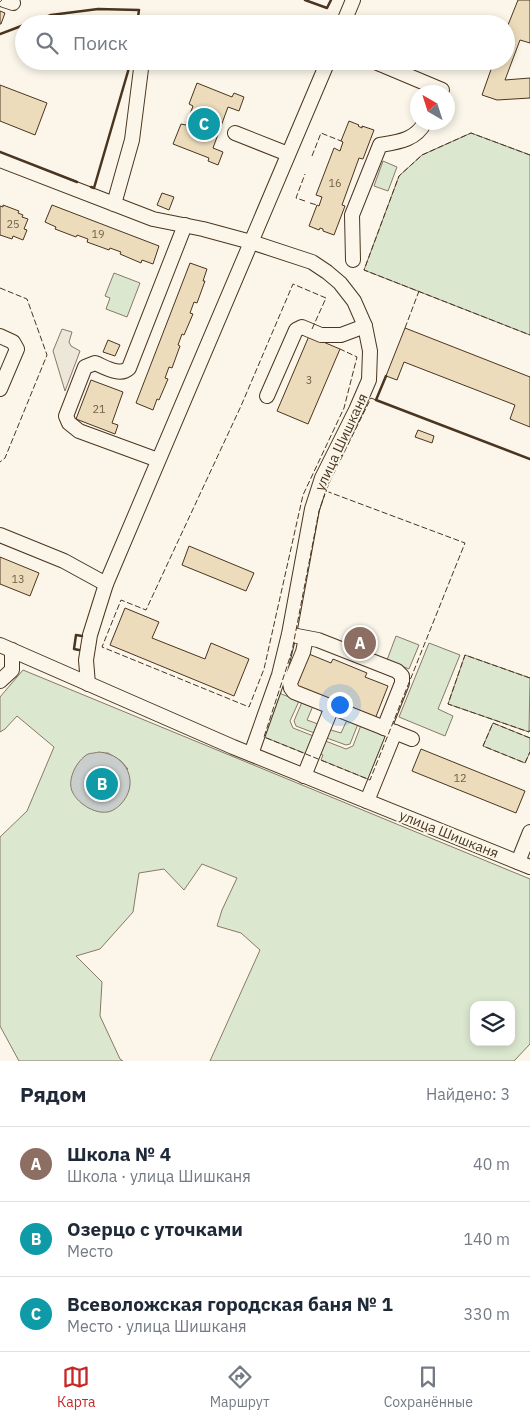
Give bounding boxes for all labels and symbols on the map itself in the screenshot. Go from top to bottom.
north arrow [410,85,455,130]
pin: C [188,105,220,143]
house number: 16 [328,176,342,190]
house number: 25 [6,217,20,231]
house number: 19 [91,227,105,241]
house number: 3 [306,373,312,387]
street label: улица Шишканя [311,390,371,494]
house number: 21 [92,402,106,416]
house number: 13 [11,572,25,586]
pin: A [344,624,376,662]
your location [327,692,353,718]
pin: B [86,765,118,803]
house number: 12 [453,771,467,785]
street label: улица Шишканя [397,806,501,862]

